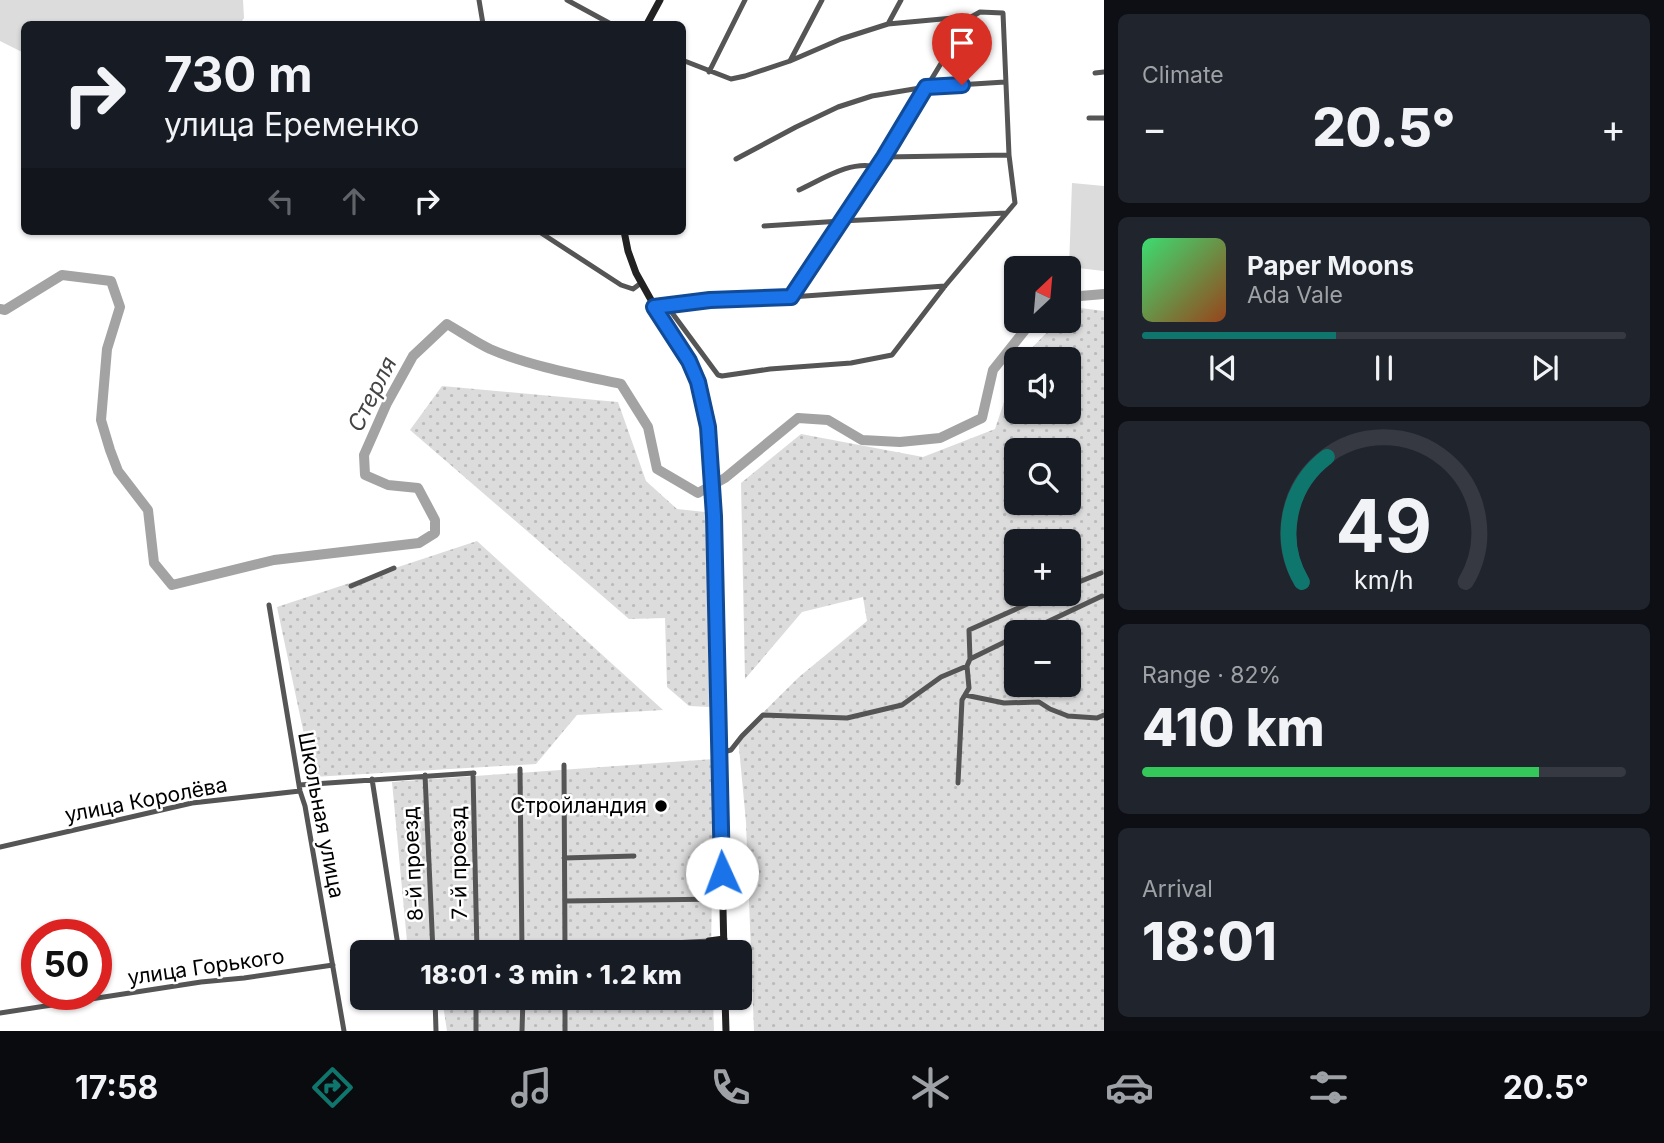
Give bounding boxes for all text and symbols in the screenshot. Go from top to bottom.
pin [932,13,992,85]
icon: arrive [943,24,981,62]
text: 730 m [164,45,313,104]
icon: right [49,49,140,140]
text: Climate [1142,61,1224,89]
text: 20.5° [1312,96,1456,159]
text: улица Еременко [164,105,419,144]
text: − [1142,105,1167,151]
text: + [1601,105,1626,151]
icon: left [262,182,300,220]
icon: ahead [335,182,373,220]
icon: right [408,182,446,220]
text: Paper Moons [1247,250,1414,281]
north arrow [1004,256,1082,332]
map controls [1004,256,1081,697]
text: Ada Vale [1247,281,1343,309]
button: sound [1004,347,1081,424]
icon: previous [1204,349,1242,387]
icon: pause [1365,349,1403,387]
icon: next [1526,349,1564,387]
water label: Стерля [341,352,403,436]
button: search [1004,438,1081,515]
text: 49 [1336,481,1432,570]
button: + [1004,529,1081,606]
text: km/h [1354,564,1414,594]
button: − [1004,620,1081,697]
text: Range · 82% [1142,661,1281,689]
text: 410 km [1142,696,1325,759]
street label: Школьная улица [293,730,350,900]
street label: улица Королёва [63,772,229,828]
place label: Стройландия [510,793,647,818]
marker: Стройландия [653,798,669,814]
street label: 8-й проезд [397,806,428,922]
street label: 7-й проезд [445,806,472,920]
position arrow [685,836,759,910]
text: Arrival [1142,875,1213,903]
text: 18:01 [1142,910,1277,973]
speed limit sign: 50 [21,919,112,1010]
street label: улица Горького [126,943,286,990]
text: 18:01 · 3 min · 1.2 km [420,959,682,990]
icon: directions [308,1063,357,1112]
icon: music [507,1063,556,1112]
icon: phone [706,1063,755,1112]
icon: climate [906,1063,955,1112]
icon: car [1105,1063,1154,1112]
icon: filters [1304,1063,1353,1112]
text: 17:58 [75,1068,158,1107]
text: 20.5° [1503,1068,1589,1107]

